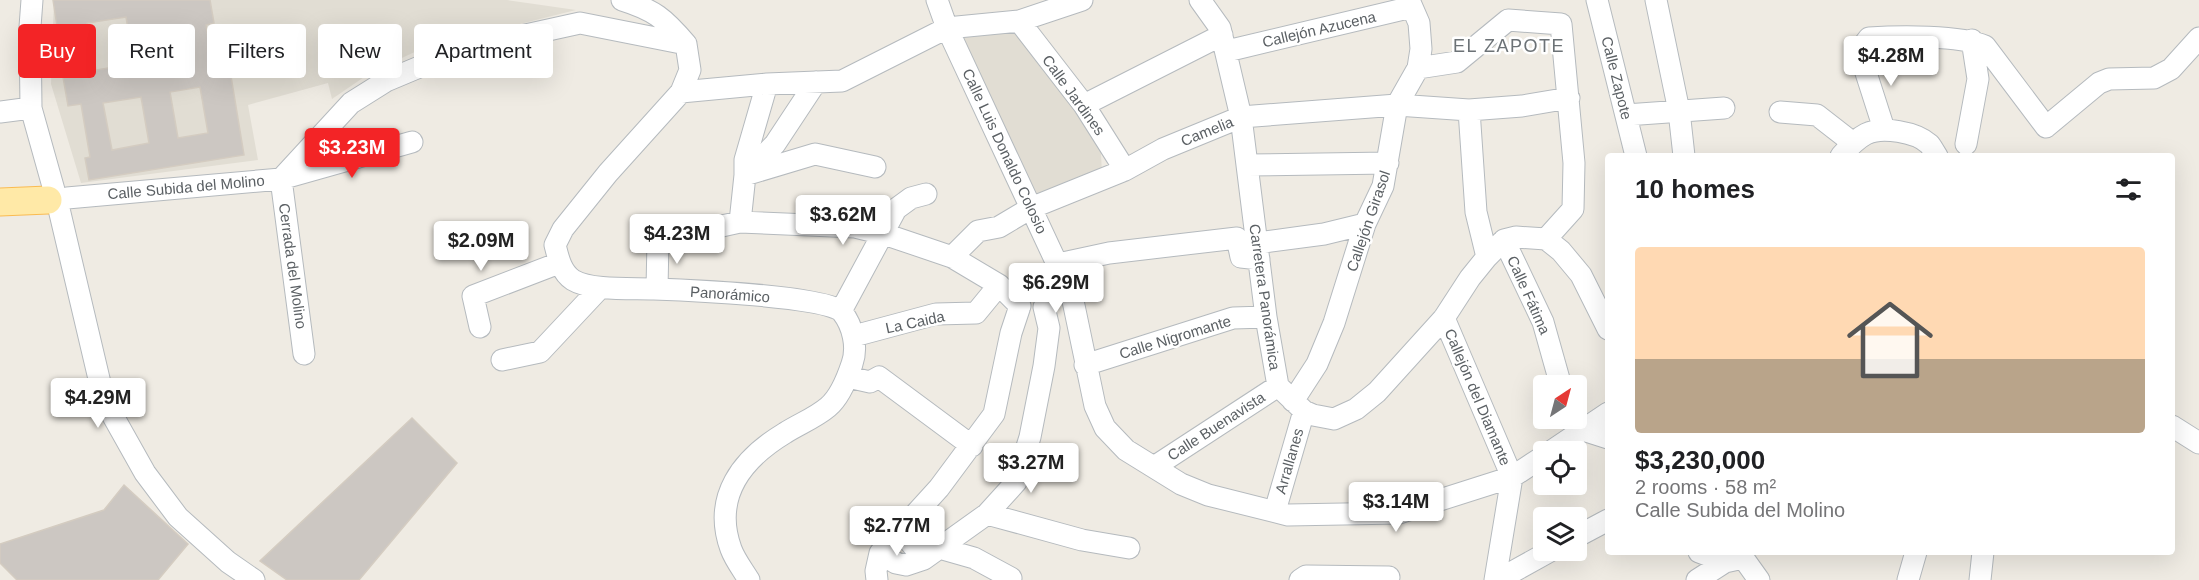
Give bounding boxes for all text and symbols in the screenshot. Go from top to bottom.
street label: Callejón Azucena [1261,8,1378,50]
chip: Buy [18,24,96,78]
chip: Rent [108,24,195,78]
chip: Filters [207,24,306,78]
chip: New [318,24,402,78]
chip: Apartment [414,24,553,78]
street label: Calle Zapote [1598,35,1636,121]
district label: EL ZAPOTE [1453,36,1565,56]
pin: $4.28M [1842,36,1940,87]
text: $4.28M [1858,44,1924,66]
street label: Calle Jardines [1039,52,1109,138]
street label: Calle Luis Donaldo Colosio [959,66,1051,236]
street label: Camelia [1178,113,1236,149]
pin: $3.23M [303,128,401,179]
text: $3.23M [319,136,385,158]
street label: Callejón Girasol [1343,168,1393,274]
street label: Calle Subida del Molino [107,172,265,202]
icon: filters [2112,173,2145,206]
text: 10 homes [1635,174,1755,204]
pin: $3.62M [794,195,892,246]
street label: Cerrada del Molino [276,202,310,330]
text: $3.62M [810,203,876,225]
pin: $4.23M [628,214,726,265]
pin: $2.09M [432,221,530,272]
text: $4.23M [644,222,710,244]
street label: Carretera Panorámica [1246,223,1284,372]
text: $2.09M [448,229,514,251]
street label: Calle Fátima [1504,253,1554,338]
pin: $6.29M [1007,263,1105,314]
text: $6.29M [1023,271,1089,293]
street label: Panorámico [689,283,771,305]
icon: home [1836,286,1944,394]
street label: La Caida [884,307,947,337]
street label: Calle Nigromante [1117,312,1233,362]
street label: Callejón del Diamante [1442,326,1514,468]
north arrow [1533,375,1587,429]
map controls [1533,375,1587,561]
pin: $4.29M [49,378,147,429]
text: $4.29M [65,386,131,408]
street label: Calle Buenavista [1164,388,1268,464]
street label: Arrallanes [1272,426,1306,496]
button: locate [1533,441,1587,495]
pin: $3.27M [982,443,1080,494]
text: $3,230,000 [1635,445,1765,475]
text: $3.27M [998,451,1064,473]
text: 2 rooms · 58 m² [1635,476,1776,498]
pin: $3.14M [1347,482,1445,533]
text: $3.14M [1363,490,1429,512]
text: Calle Subida del Molino [1635,499,1845,521]
pin: $2.77M [848,506,946,557]
button: layers [1533,507,1587,561]
text: $2.77M [864,514,930,536]

